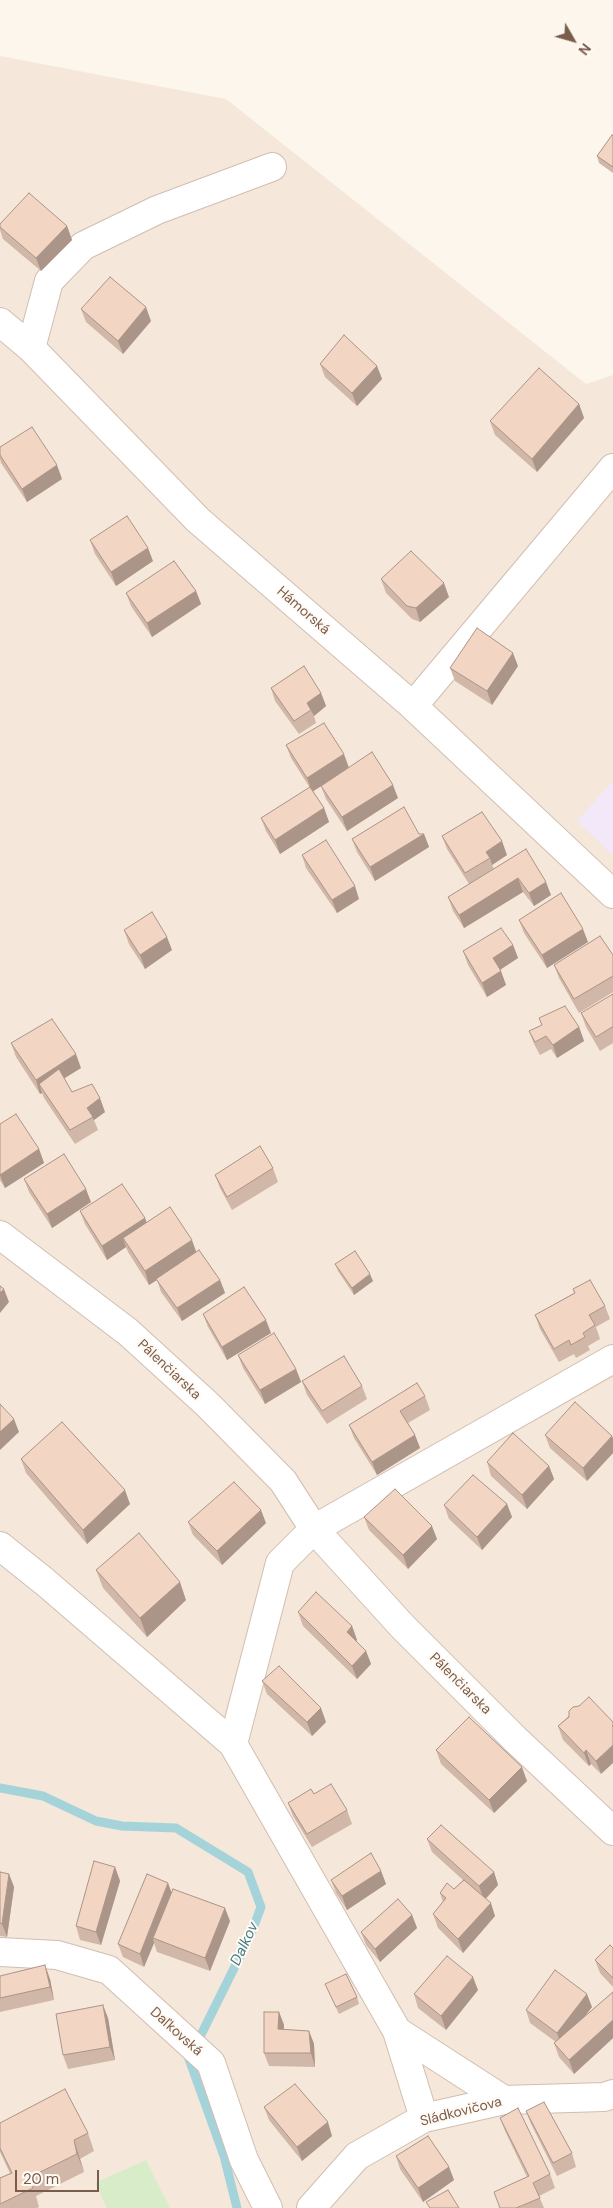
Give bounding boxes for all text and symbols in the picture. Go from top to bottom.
north arrow [548,15,598,65]
text: N [575,40,595,59]
street label: Hámorská [273,583,333,639]
street label: Pálenčiarska [134,1336,204,1404]
street label: Pálenčiarska [426,1650,494,1718]
water label: Dalkov [227,1919,263,1969]
street label: Daľkovská [146,2004,206,2060]
street label: Sládkovičova [418,2094,504,2130]
scale bar [18,2160,101,2192]
text: 20 m [23,2169,59,2189]

